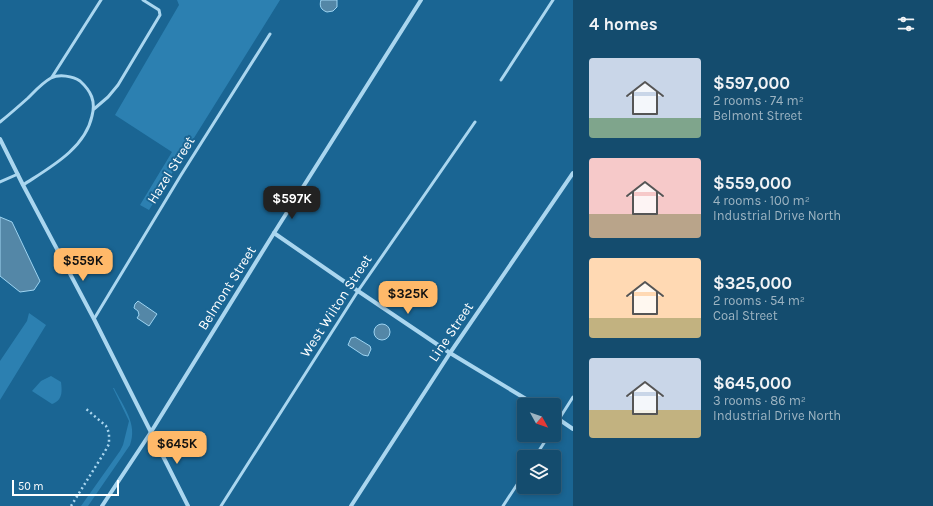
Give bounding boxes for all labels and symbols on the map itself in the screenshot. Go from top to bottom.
street label: Hazel Street [144,133,198,207]
pin: $597K [264,186,320,220]
street label: Belmont Street [194,243,260,333]
pin: $559K [55,248,111,282]
street label: West Wilton Street [296,251,376,361]
pin: $325K [380,281,436,315]
street label: Line Street [425,299,477,365]
north arrow [517,398,561,442]
pin: $645K [149,431,205,465]
scale bar [12,478,119,497]

